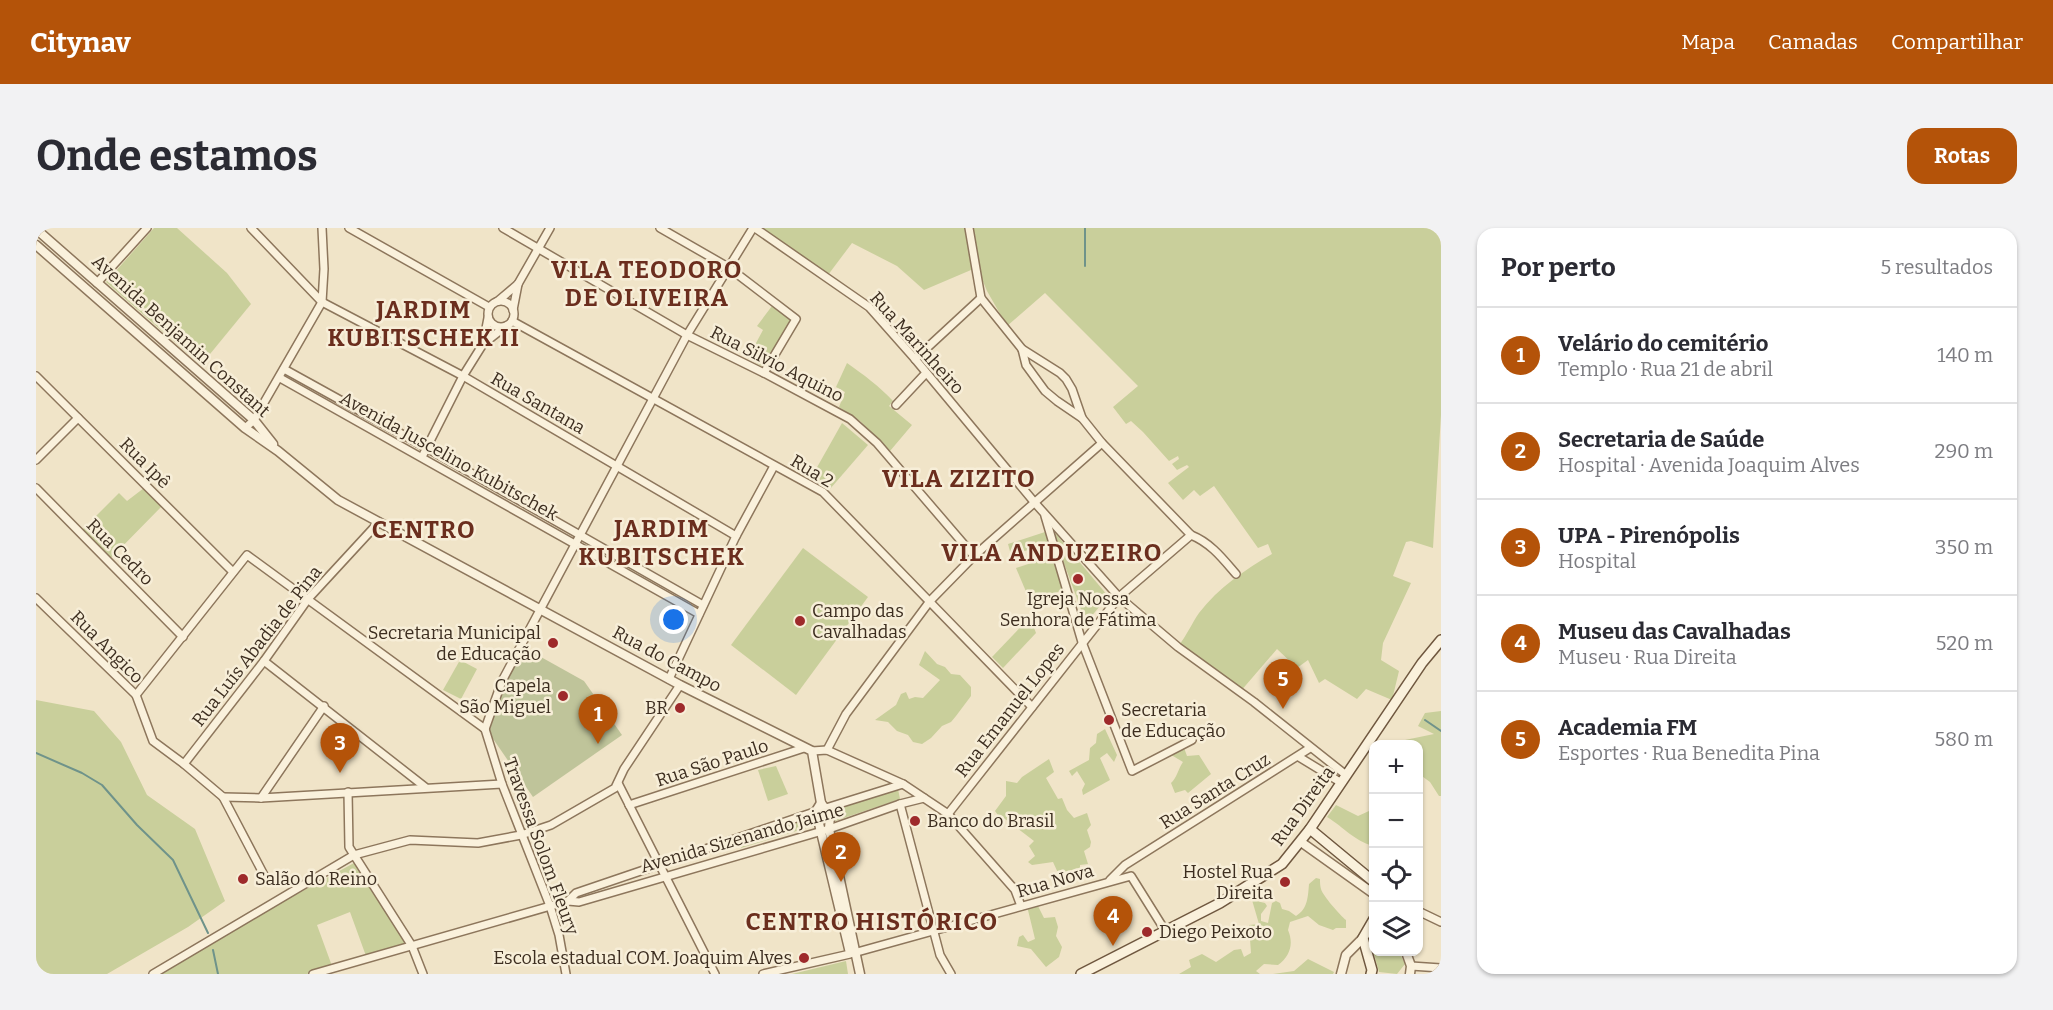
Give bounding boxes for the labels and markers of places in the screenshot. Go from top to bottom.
marker: Igreja Nossa Senhora de Fátima [1071,572,1085,586]
place label: Igreja Nossa Senhora de Fátima [1000,588,1156,631]
place label: Campo das Cavalhadas [812,600,907,643]
marker: Campo das Cavalhadas [793,614,807,628]
place label: Secretaria Municipal de Educação [368,622,541,665]
marker: Secretaria Municipal de Educação [546,636,560,650]
pin: 5 [1264,660,1302,709]
place label: Capela São Miguel [459,675,551,718]
marker: Capela São Miguel [556,689,570,703]
pin: 1 [578,694,618,744]
place label: BR [645,697,668,719]
place label: Secretaria de Educação [1121,699,1226,742]
marker: BR [673,701,687,715]
marker: Secretaria de Educação [1102,713,1116,727]
pin: 3 [320,724,360,773]
place label: Banco do Brasil [927,810,1055,832]
marker: Banco do Brasil [908,814,922,828]
pin: 2 [822,832,860,882]
place label: Hostel Rua Direita [1183,861,1273,904]
place label: Salão do Reino [255,868,377,890]
marker: Salão do Reino [236,872,250,886]
marker: Hostel Rua Direita [1278,875,1292,889]
pin: 4 [1094,896,1132,946]
place label: Diego Peixoto [1159,921,1272,943]
marker: Diego Peixoto [1140,925,1154,939]
place label: Escola estadual COM. Joaquim Alves [493,947,792,969]
marker: Escola estadual COM. Joaquim Alves [797,951,811,965]

